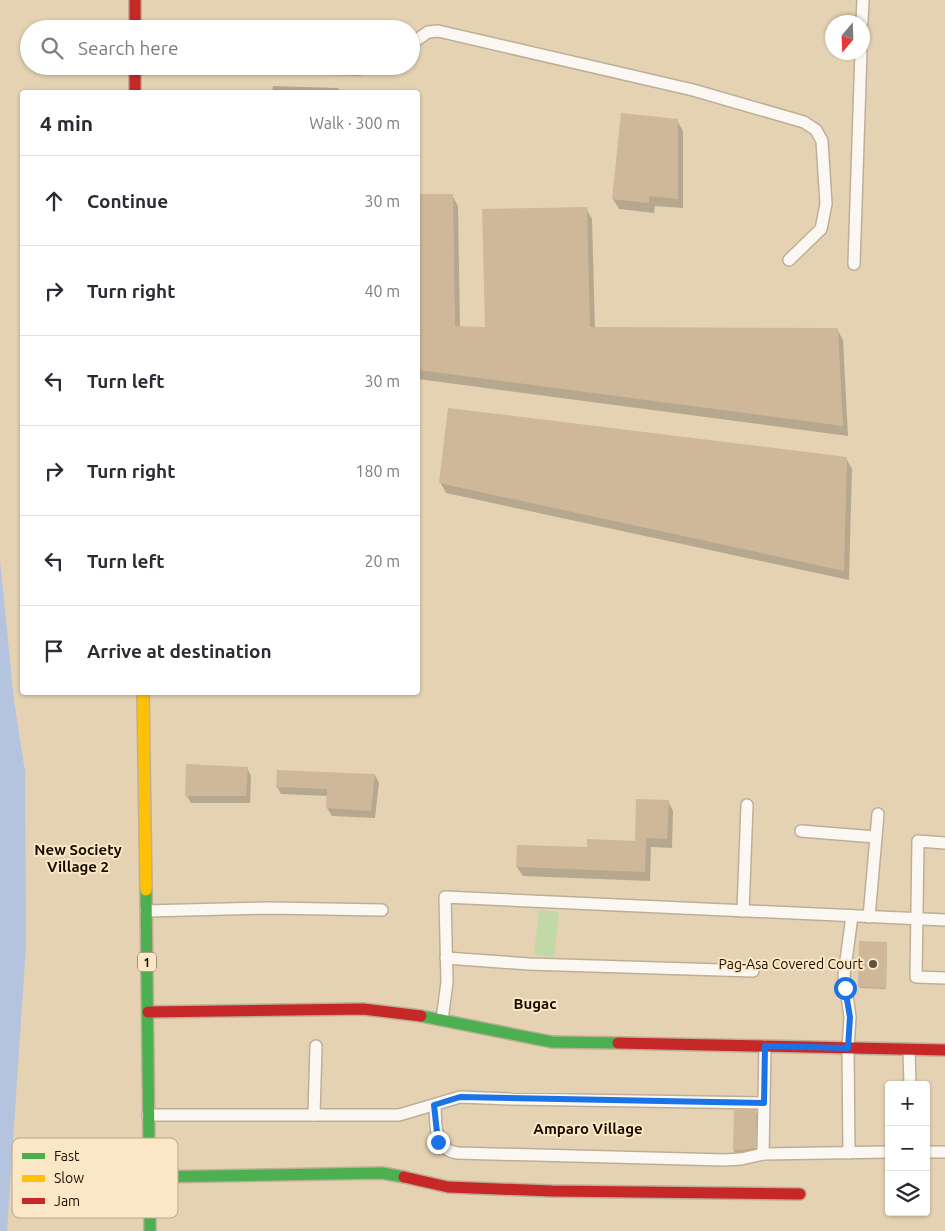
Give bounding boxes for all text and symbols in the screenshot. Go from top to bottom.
north arrow [825,15,870,60]
search box [20,20,420,75]
icon: search [38,34,66,62]
text: Search here [78,37,178,59]
text: 4 min [40,111,93,135]
text: Walk · 300 m [309,114,400,132]
icon: ahead [40,187,68,215]
text: Continue [87,190,168,212]
text: 30 m [364,192,400,210]
icon: right [40,277,68,305]
text: Turn right [87,280,175,302]
text: 40 m [364,282,400,300]
icon: left [40,367,68,395]
text: Turn left [87,370,165,392]
text: 30 m [364,372,400,390]
icon: right [40,457,68,485]
text: Turn right [87,460,175,482]
text: 180 m [355,462,400,480]
icon: left [40,547,68,575]
text: Turn left [87,550,165,572]
text: 20 m [364,552,400,570]
icon: arrive [40,637,68,665]
text: Arrive at destination [87,640,272,662]
district label: New Society Village 2 [34,841,122,875]
road number: 1 [138,952,156,972]
place label: Pag-Asa Covered Court [718,956,863,972]
marker: Pag-Asa Covered Court [867,958,879,970]
route start [834,977,857,1000]
district label: Bugac [513,995,557,1012]
map controls [885,1081,930,1216]
button: + [885,1081,930,1126]
district label: Amparo Village [533,1120,643,1137]
button: − [885,1126,930,1171]
route end [427,1131,450,1154]
legend [12,1138,178,1218]
text: Fast [54,1148,80,1164]
text: Slow [54,1170,84,1186]
button: layers [885,1171,930,1216]
text: Jam [54,1193,80,1209]

